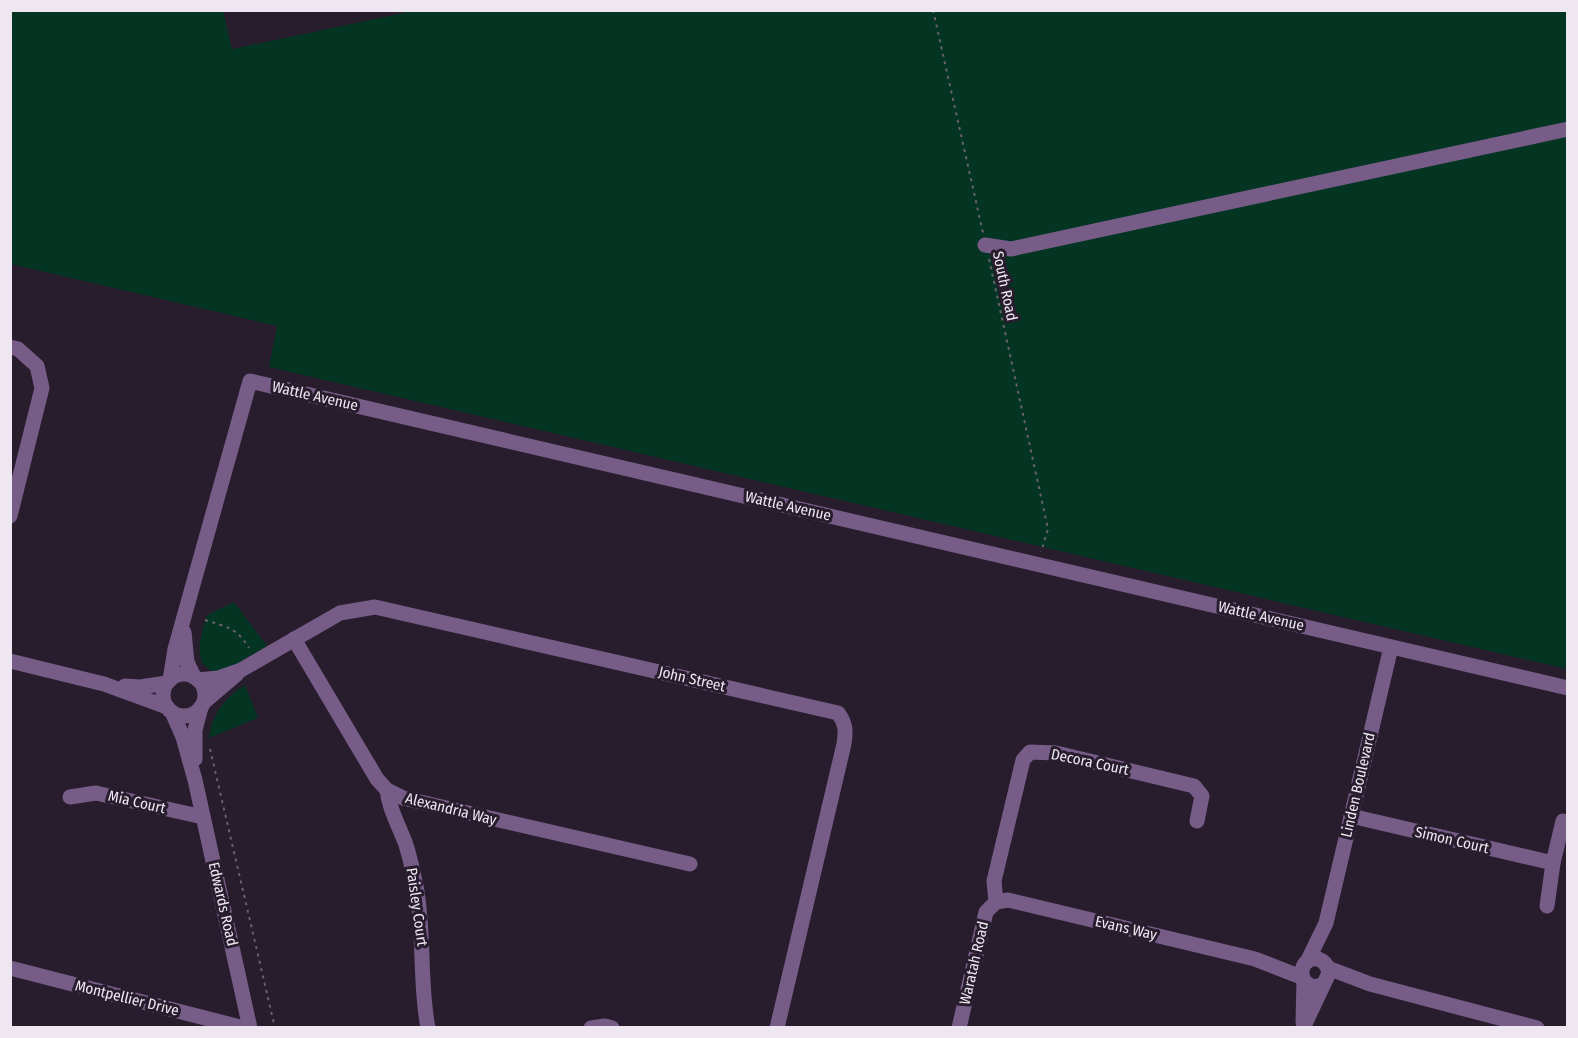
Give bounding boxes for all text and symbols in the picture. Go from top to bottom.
street label: South Road [989,250,1021,322]
street label: Wattle Avenue [270,377,360,415]
street label: Wattle Avenue [743,487,833,525]
street label: Wattle Avenue [1216,597,1306,635]
street label: John Street [657,663,727,695]
street label: Linden Boulevard [1337,731,1379,839]
street label: Decora Court [1049,745,1131,779]
street label: Mia Court [106,787,168,817]
street label: Alexandria Way [404,789,499,829]
street label: Simon Court [1413,823,1491,857]
street label: Edwards Road [205,860,241,948]
street label: Paisley Court [403,867,431,948]
street label: Evans Way [1093,912,1159,944]
street label: Waratah Road [956,920,992,1006]
street label: Montpellier Drive [73,976,181,1020]

